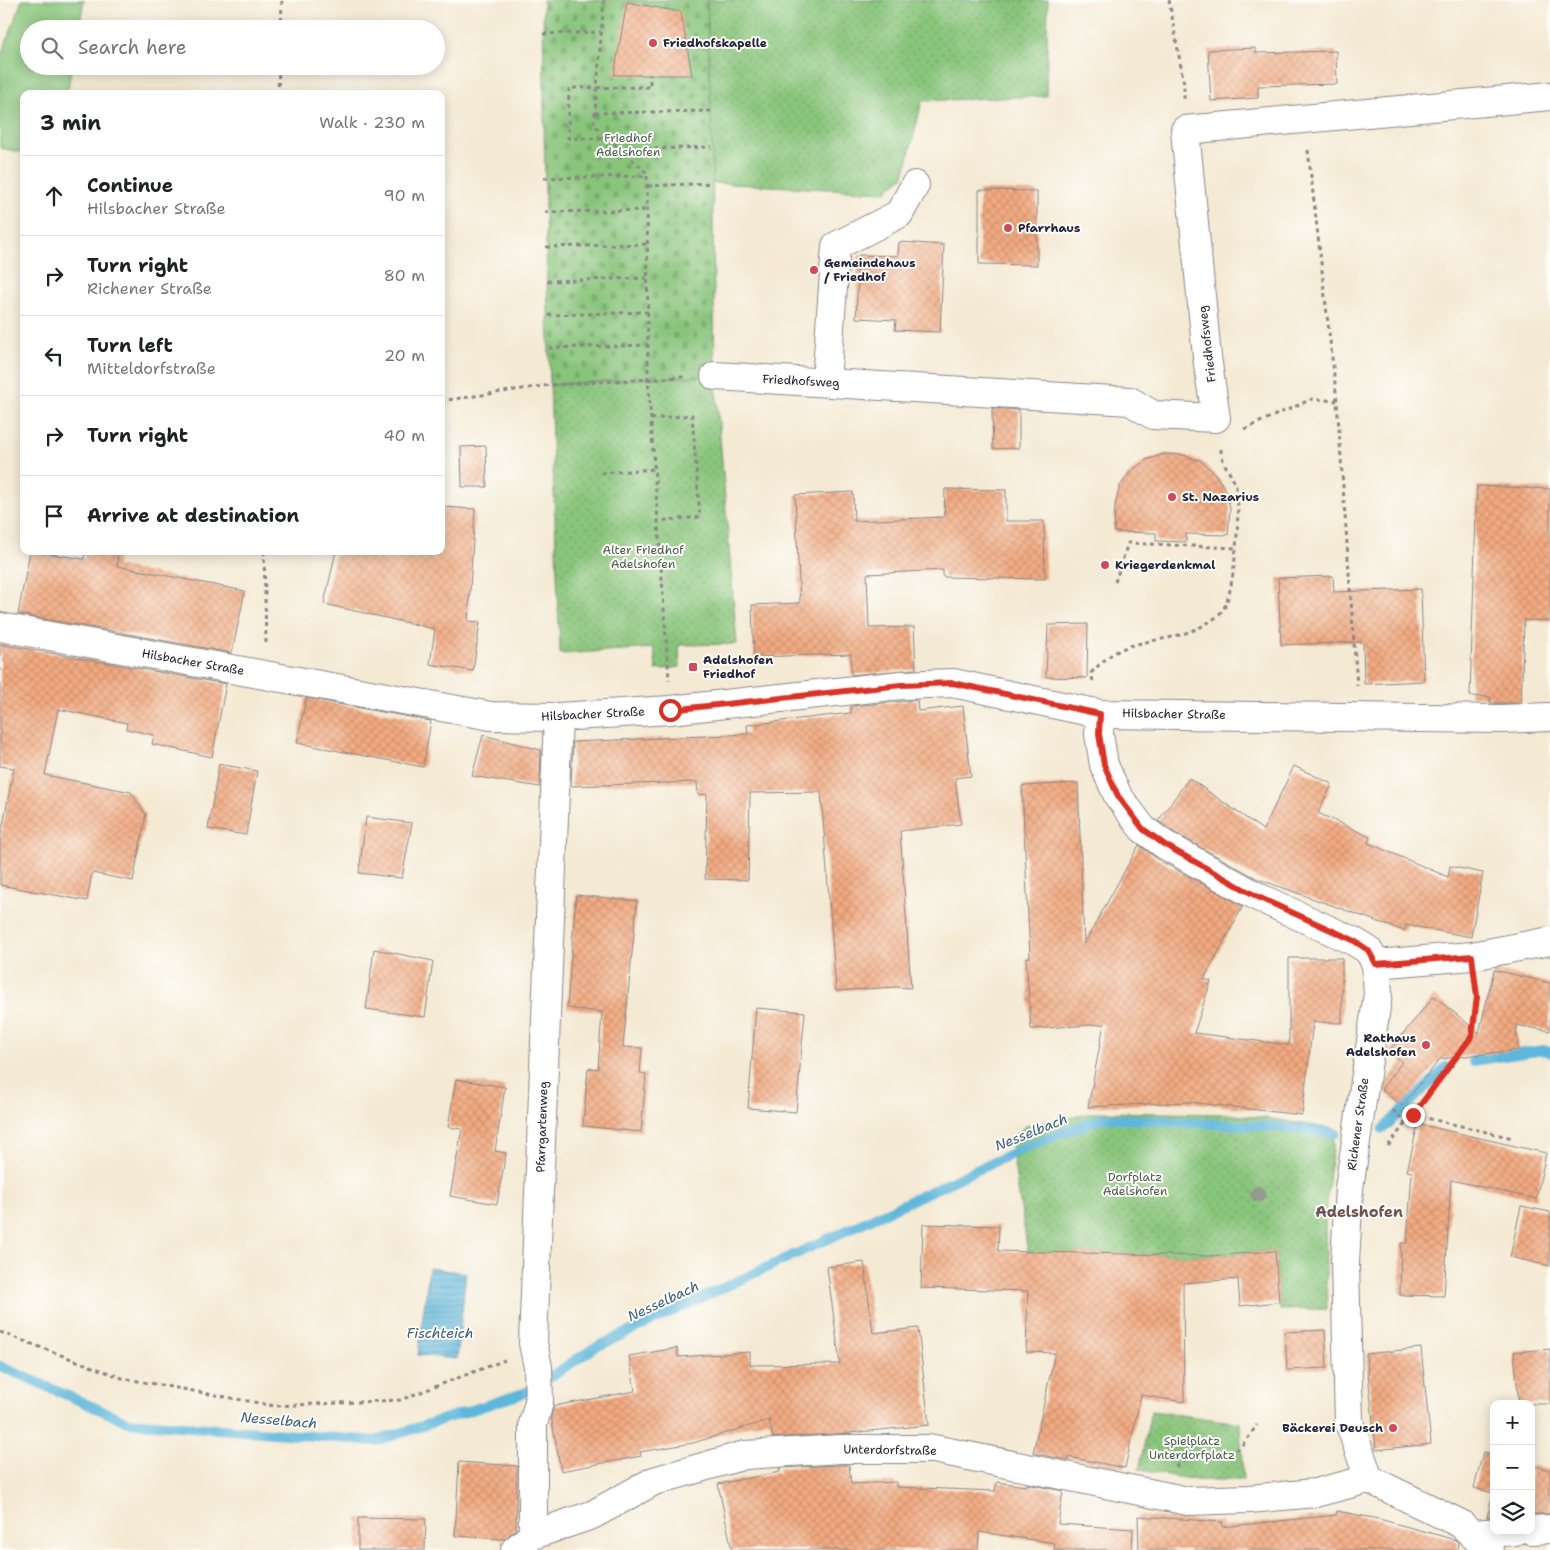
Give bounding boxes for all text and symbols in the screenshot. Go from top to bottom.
search box [20,20,445,75]
icon: search [38,34,66,62]
text: Search here [78,35,187,60]
place label: Friedhofskapelle [663,35,767,51]
marker: Friedhofskapelle [647,37,659,49]
text: 3 min [40,109,101,137]
text: Walk · 230 m [319,112,425,133]
park label: Friedhof Adelshofen [596,130,660,160]
text: Continue [87,173,173,198]
icon: ahead [40,182,68,210]
text: 90 m [384,185,425,206]
text: Hilsbacher Straße [87,198,226,219]
place label: Pfarrhaus [1018,220,1080,236]
marker: Pfarrhaus [1002,222,1014,234]
text: Turn right [87,253,188,278]
place label: Gemeindehaus / Friedhof [824,255,915,285]
icon: right [40,262,68,290]
marker: Gemeindehaus / Friedhof [808,264,820,276]
text: 80 m [384,265,425,286]
text: Richener Straße [87,278,212,299]
street label: Friedhofsweg [1194,305,1220,383]
text: Turn left [87,333,173,358]
icon: left [40,342,68,370]
text: 20 m [384,345,425,366]
text: Mitteldorfstraße [87,358,216,379]
street label: Friedhofsweg [762,371,840,391]
icon: right [40,422,68,450]
text: Turn right [87,423,188,448]
text: 40 m [383,425,425,446]
place label: St. Nazarius [1182,489,1259,505]
marker: St. Nazarius [1166,491,1178,503]
icon: arrive [40,502,68,530]
text: Arrive at destination [87,503,299,528]
park label: Alter Friedhof Adelshofen [602,542,684,572]
place label: Kriegerdenkmal [1115,557,1215,573]
marker: Kriegerdenkmal [1099,559,1111,571]
street label: Hilsbacher Straße [140,645,246,679]
place label: Adelshofen Friedhof [703,652,773,682]
marker: Adelshofen Friedhof [687,661,699,673]
route start [659,699,682,722]
street label: Hilsbacher Straße [541,703,645,725]
street label: Hilsbacher Straße [1122,705,1226,723]
place label: Rathaus Adelshofen [1346,1030,1416,1060]
marker: Rathaus Adelshofen [1420,1039,1432,1051]
street label: Richener Straße [1344,1076,1372,1171]
street label: Pfarrgartenweg [532,1081,552,1173]
route end [1402,1104,1425,1127]
water label: Nesselbach [992,1109,1070,1155]
park label: Dorfplatz Adelshofen [1103,1169,1167,1199]
district label: Adelshofen [1315,1202,1403,1222]
water label: Nesselbach [624,1277,702,1325]
water label: Fischteich [406,1324,474,1342]
map controls [1490,1400,1535,1535]
button: + [1490,1400,1535,1445]
water label: Nesselbach [240,1408,318,1432]
place label: Bäckerei Deusch [1282,1420,1383,1436]
marker: Bäckerei Deusch [1387,1422,1399,1434]
park label: Spielplatz Unterdorfplatz [1149,1433,1235,1463]
street label: Unterdorfstraße [843,1441,937,1459]
button: − [1490,1445,1535,1490]
button: layers [1490,1490,1535,1535]

